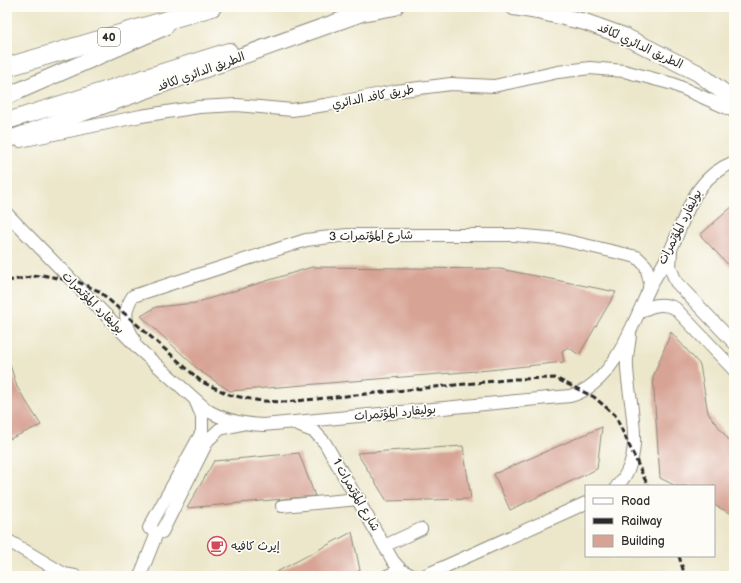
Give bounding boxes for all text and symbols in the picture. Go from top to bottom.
street label: الطريق الدائري لكافد [595,20,685,73]
road number: 40 [98,28,120,46]
street label: الطريق الدائري لكافد [155,49,247,96]
street label: طريق كافد الدائري [331,82,416,113]
street label: بوليفارد المؤتمرات [655,187,705,267]
street label: شارع المؤتمرات 3 [329,228,413,245]
street label: بوليفارد المؤتمرات [59,269,127,337]
street label: بوليفارد المؤتمرات [353,402,437,424]
street label: شارع المؤتمرات 1 [328,456,383,534]
legend [585,485,715,557]
text: Road [621,494,650,509]
text: Railway [621,514,663,529]
text: Building [621,534,665,549]
cafe icon: إيرث كافيه [206,535,228,557]
place label: إيرث كافيه [231,539,280,554]

